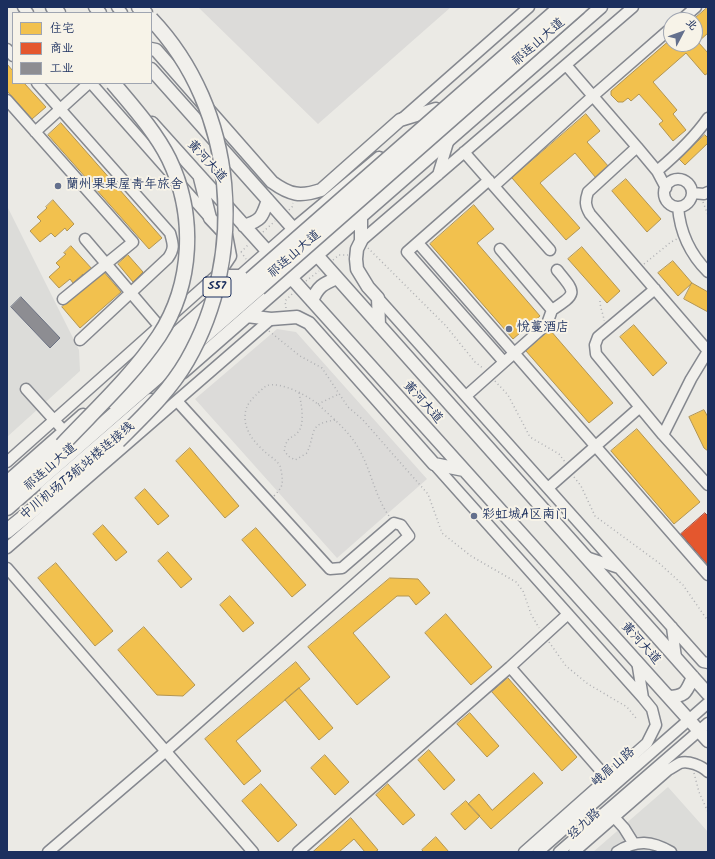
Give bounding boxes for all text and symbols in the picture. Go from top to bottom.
legend [12,12,152,84]
north arrow [663,12,703,52]
text: 北 [681,15,702,35]
street label: 祁连山大道 [509,16,569,70]
text: 住宅 [50,19,74,38]
text: 商业 [50,39,74,58]
text: 工业 [50,59,74,78]
street label: 黄河大道 [183,137,229,187]
place label: 蘭州果果屋青年旅舍 [66,178,183,194]
marker: 蘭州果果屋青年旅舍 [53,181,63,191]
street label: 祁连山大道 [265,228,325,282]
road number: S57 [203,277,231,297]
place label: 悦蔓酒店 [517,321,569,337]
marker: 悦蔓酒店 [504,324,514,334]
street label: 黄河大道 [399,378,445,428]
street label: 中川机场T3航站楼连接线 [18,420,138,524]
street label: 祁连山大道 [21,441,81,495]
place label: 彩虹城A区南门 [482,508,568,524]
marker: 彩虹城A区南门 [469,511,479,521]
street label: 黄河大道 [617,619,663,669]
street label: 峨眉山路 [589,745,639,791]
street label: 经九路 [565,806,605,844]

